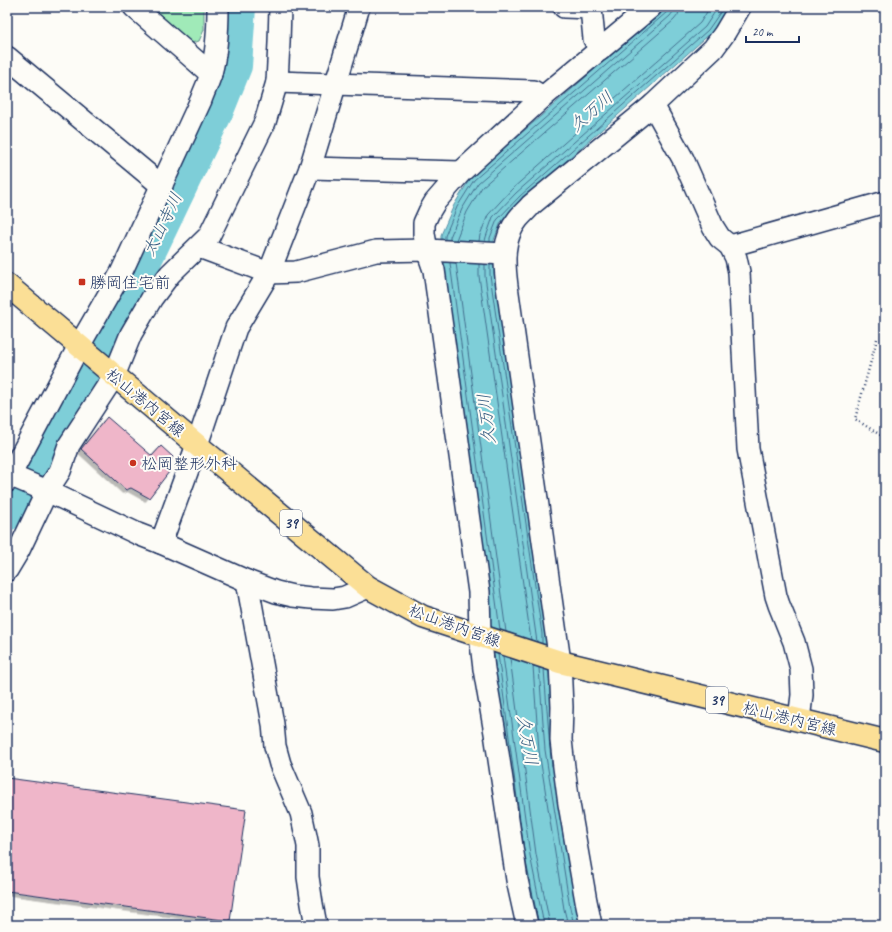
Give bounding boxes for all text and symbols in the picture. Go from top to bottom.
scale bar [746,18,799,44]
text: 20 m [752,24,774,40]
water label: 久万川 [565,87,617,136]
water label: 太山寺川 [138,189,187,259]
place label: 勝岡住宅前 [90,273,170,293]
marker: 勝岡住宅前 [77,277,87,287]
street label: 松山港内宮線 [102,364,189,441]
water label: 久万川 [473,392,500,445]
place label: 松岡整形外科 [141,454,237,474]
marker: 松岡整形外科 [128,458,138,468]
road number: 39 [280,510,302,536]
street label: 松山港内宮線 [406,600,503,652]
road number: 39 [706,687,728,713]
street label: 松山港内宮線 [741,698,839,740]
water label: 久万川 [513,713,542,767]

